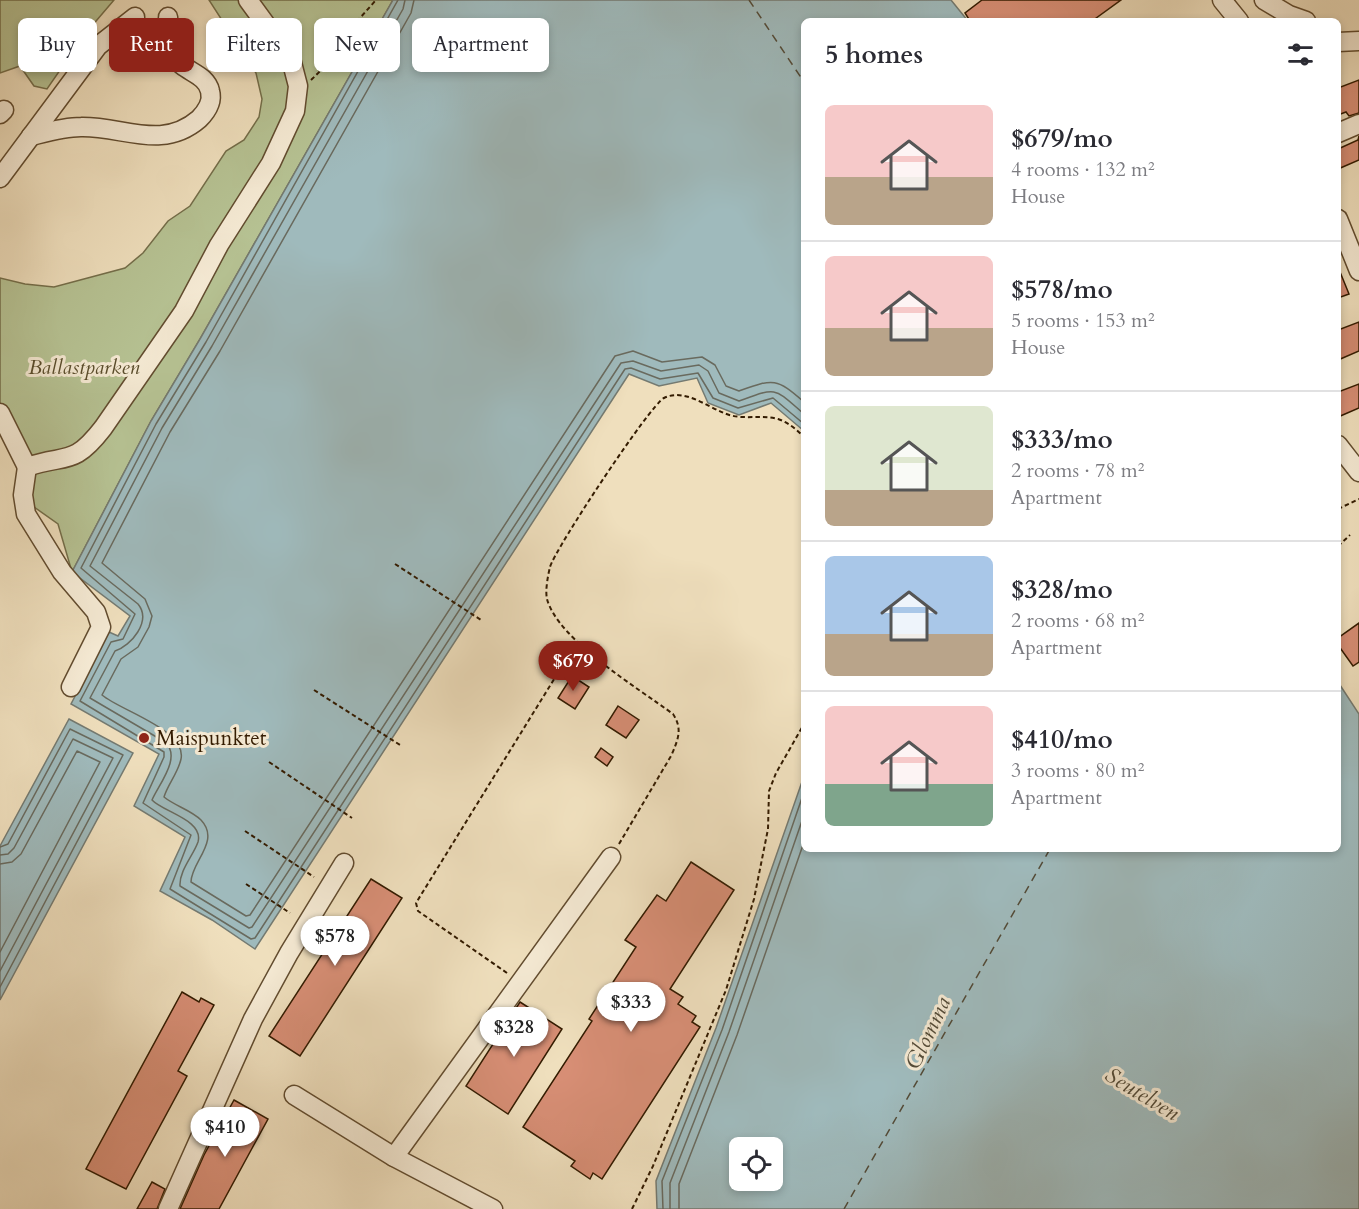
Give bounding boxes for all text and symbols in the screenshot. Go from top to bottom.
chip: Buy [18,18,97,72]
chip: Rent [109,18,194,72]
chip: Filters [206,18,302,72]
chip: New [314,18,400,72]
chip: Apartment [412,18,549,72]
text: 5 homes [825,37,923,72]
icon: filters [1284,38,1317,71]
text: $679/mo [1011,121,1113,156]
icon: home [873,129,945,201]
text: 4 rooms · 132 m² [1011,156,1155,183]
text: House [1011,183,1065,210]
text: $578/mo [1011,272,1113,307]
icon: home [873,280,945,352]
text: 5 rooms · 153 m² [1011,307,1155,334]
text: House [1011,334,1065,361]
park label: Ballastparken [28,353,141,382]
text: $333/mo [1011,422,1113,457]
icon: home [873,430,945,502]
text: 2 rooms · 78 m² [1011,457,1144,484]
text: Apartment [1011,484,1102,511]
text: $328/mo [1011,572,1113,607]
icon: home [873,580,945,652]
text: 2 rooms · 68 m² [1011,607,1144,634]
text: Apartment [1011,634,1102,661]
pin: $679 [537,641,609,692]
text: $679 [553,647,593,674]
text: $410/mo [1011,722,1113,757]
place label: Maispunktet [156,724,267,753]
icon: home [873,730,945,802]
marker: Maispunktet [137,731,151,745]
text: 3 rooms · 80 m² [1011,757,1144,784]
text: Apartment [1011,784,1102,811]
pin: $578 [299,916,371,967]
text: $578 [315,922,355,949]
pin: $333 [595,982,667,1033]
text: $333 [611,988,651,1015]
water label: Glomma [898,992,958,1074]
pin: $328 [478,1007,550,1058]
text: $328 [494,1013,534,1040]
water label: Seutelven [1099,1060,1185,1128]
pin: $410 [189,1107,261,1158]
text: $410 [205,1113,245,1140]
map controls [729,1137,783,1191]
button: locate [729,1137,783,1191]

